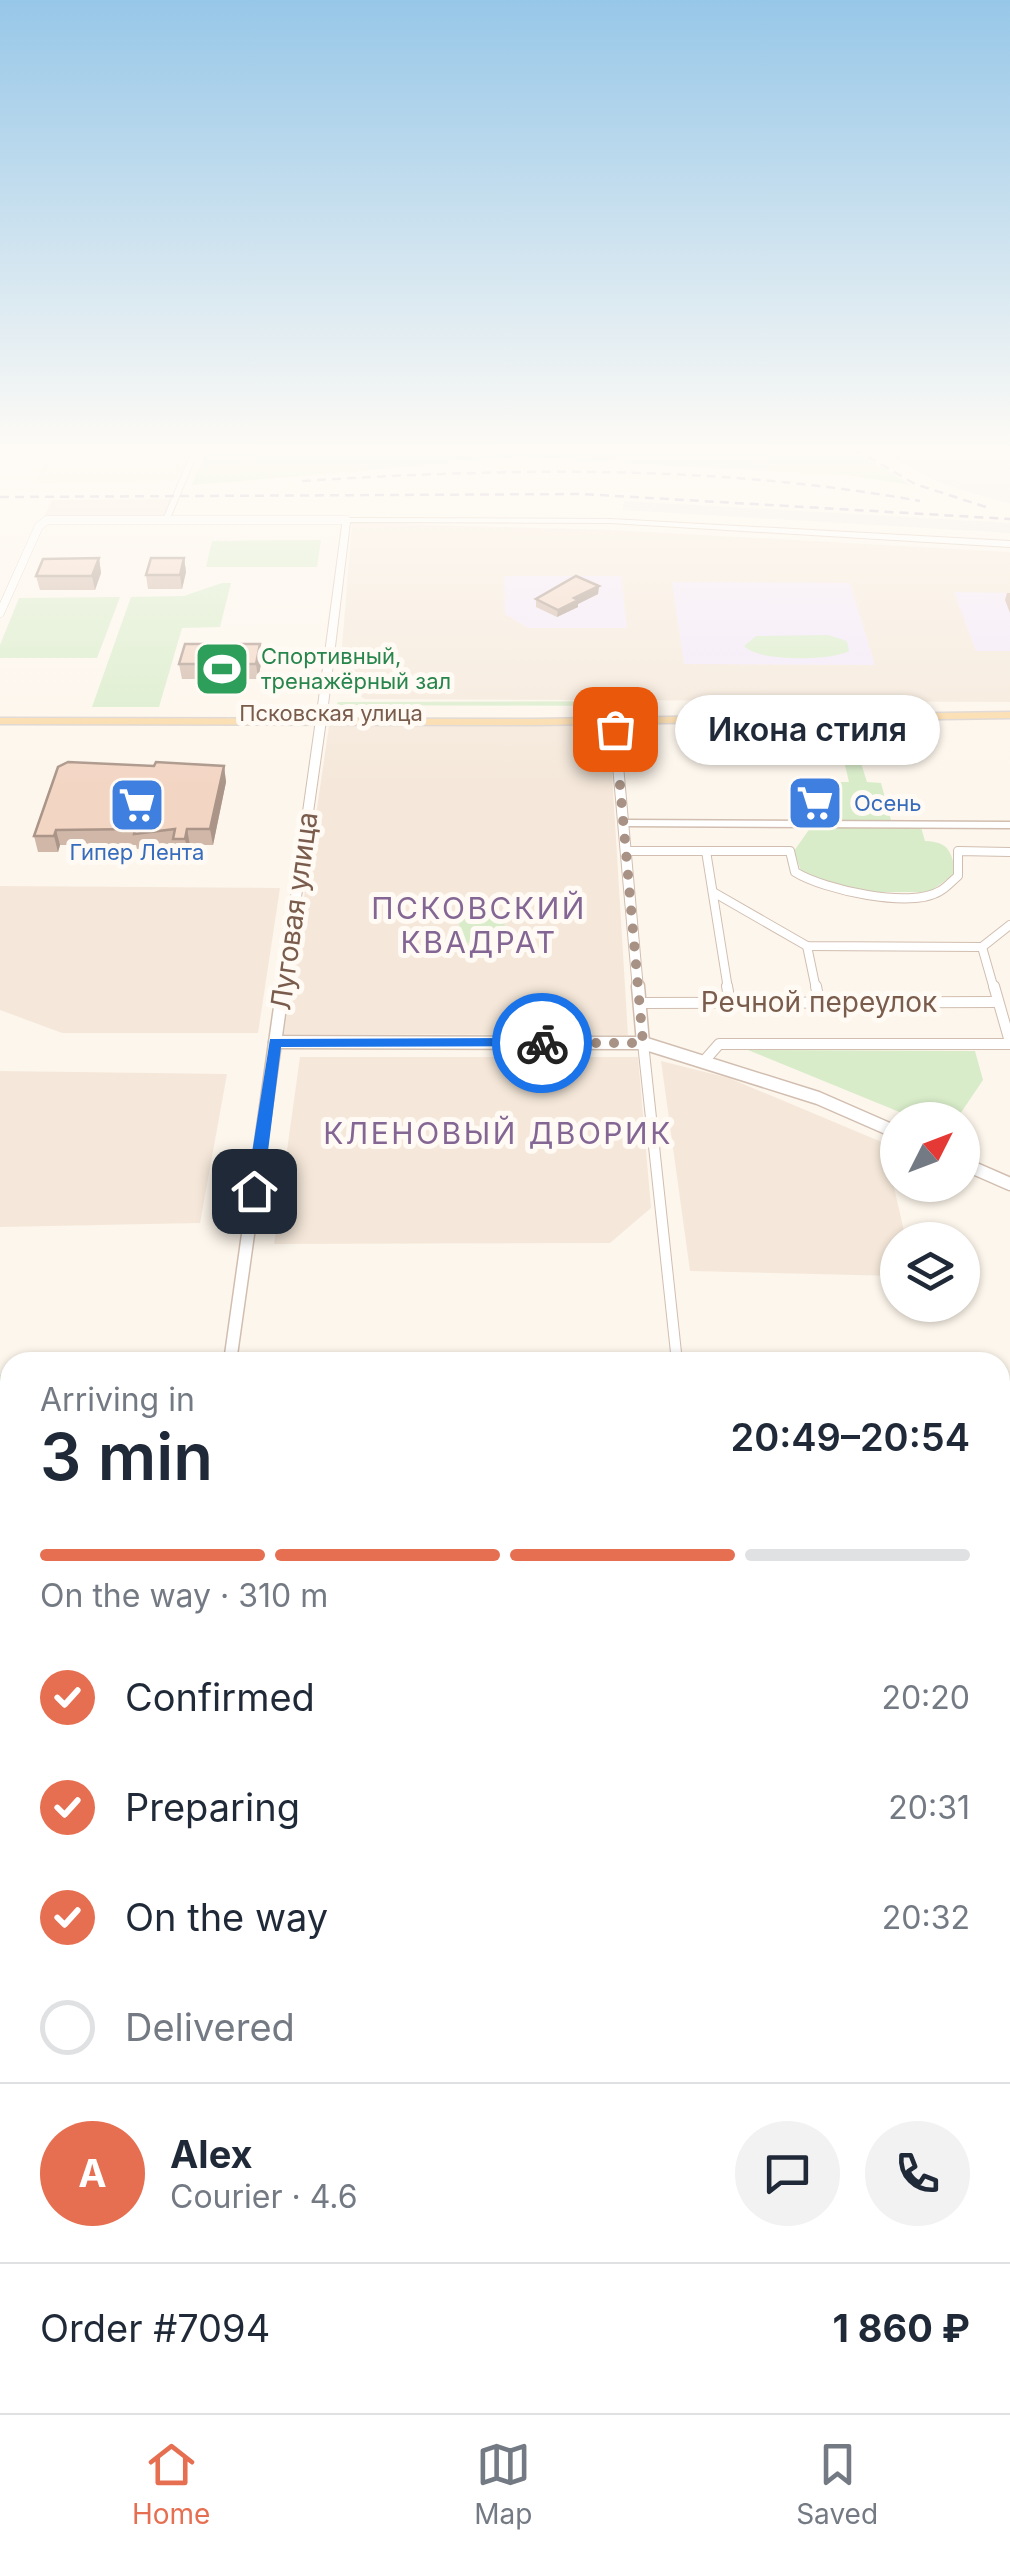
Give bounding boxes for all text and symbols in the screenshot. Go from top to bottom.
sports icon: Спортивный, тренажёрный зал [192,639,252,699]
place label: Спортивный, тренажёрный зал [261,643,451,694]
pin [573,687,658,772]
callout: Икона стиля [675,694,940,764]
street label: Псковская улица [239,700,423,726]
icon: bag [588,702,643,757]
text: Икона стиля [708,710,907,749]
supermarket icon: Осень [785,773,845,833]
supermarket icon: Гипер Лента [107,775,167,835]
place label: Осень [854,790,922,816]
street label: Луговая улица [263,810,325,1012]
place label: Гипер Лента [70,839,204,865]
district label: ПСКОВСКИЙ КВАДРАТ [371,890,587,960]
street label: Речной переулок [701,985,937,1019]
courier [492,993,592,1093]
icon: bike [515,1016,570,1071]
north arrow [880,1102,980,1202]
map controls [880,1102,980,1322]
district label: КЛЕНОВЫЙ ДВОРИК [323,1115,673,1151]
pin [212,1149,297,1234]
icon: home [227,1164,282,1219]
button: layers [880,1222,980,1322]
text: Arriving in [40,1380,195,1419]
text: 20:49–20:54 [730,1414,970,1460]
text: 3 min [40,1417,213,1496]
text: On the way · 310 m [40,1576,328,1615]
icon: check [40,1670,95,1725]
text: Confirmed [125,1674,315,1720]
text: 20:20 [881,1678,970,1717]
icon: check [40,1780,95,1835]
text: Preparing [125,1784,300,1830]
text: 20:31 [888,1788,970,1827]
icon: check [40,1890,95,1945]
text: On the way [125,1894,328,1940]
text: 20:32 [882,1898,970,1937]
text: Delivered [125,2004,295,2050]
button: chat [735,2121,840,2226]
button: phone [865,2121,970,2226]
text: Alex [170,2131,253,2177]
text: A [78,2150,107,2196]
text: Courier · 4.6 [170,2177,358,2216]
text: Order #7094 [40,2305,270,2351]
text: 1 860 ₽ [832,2305,970,2351]
tab: Home [132,2437,210,2531]
tab: Map [474,2437,532,2531]
tab: Saved [796,2437,878,2531]

